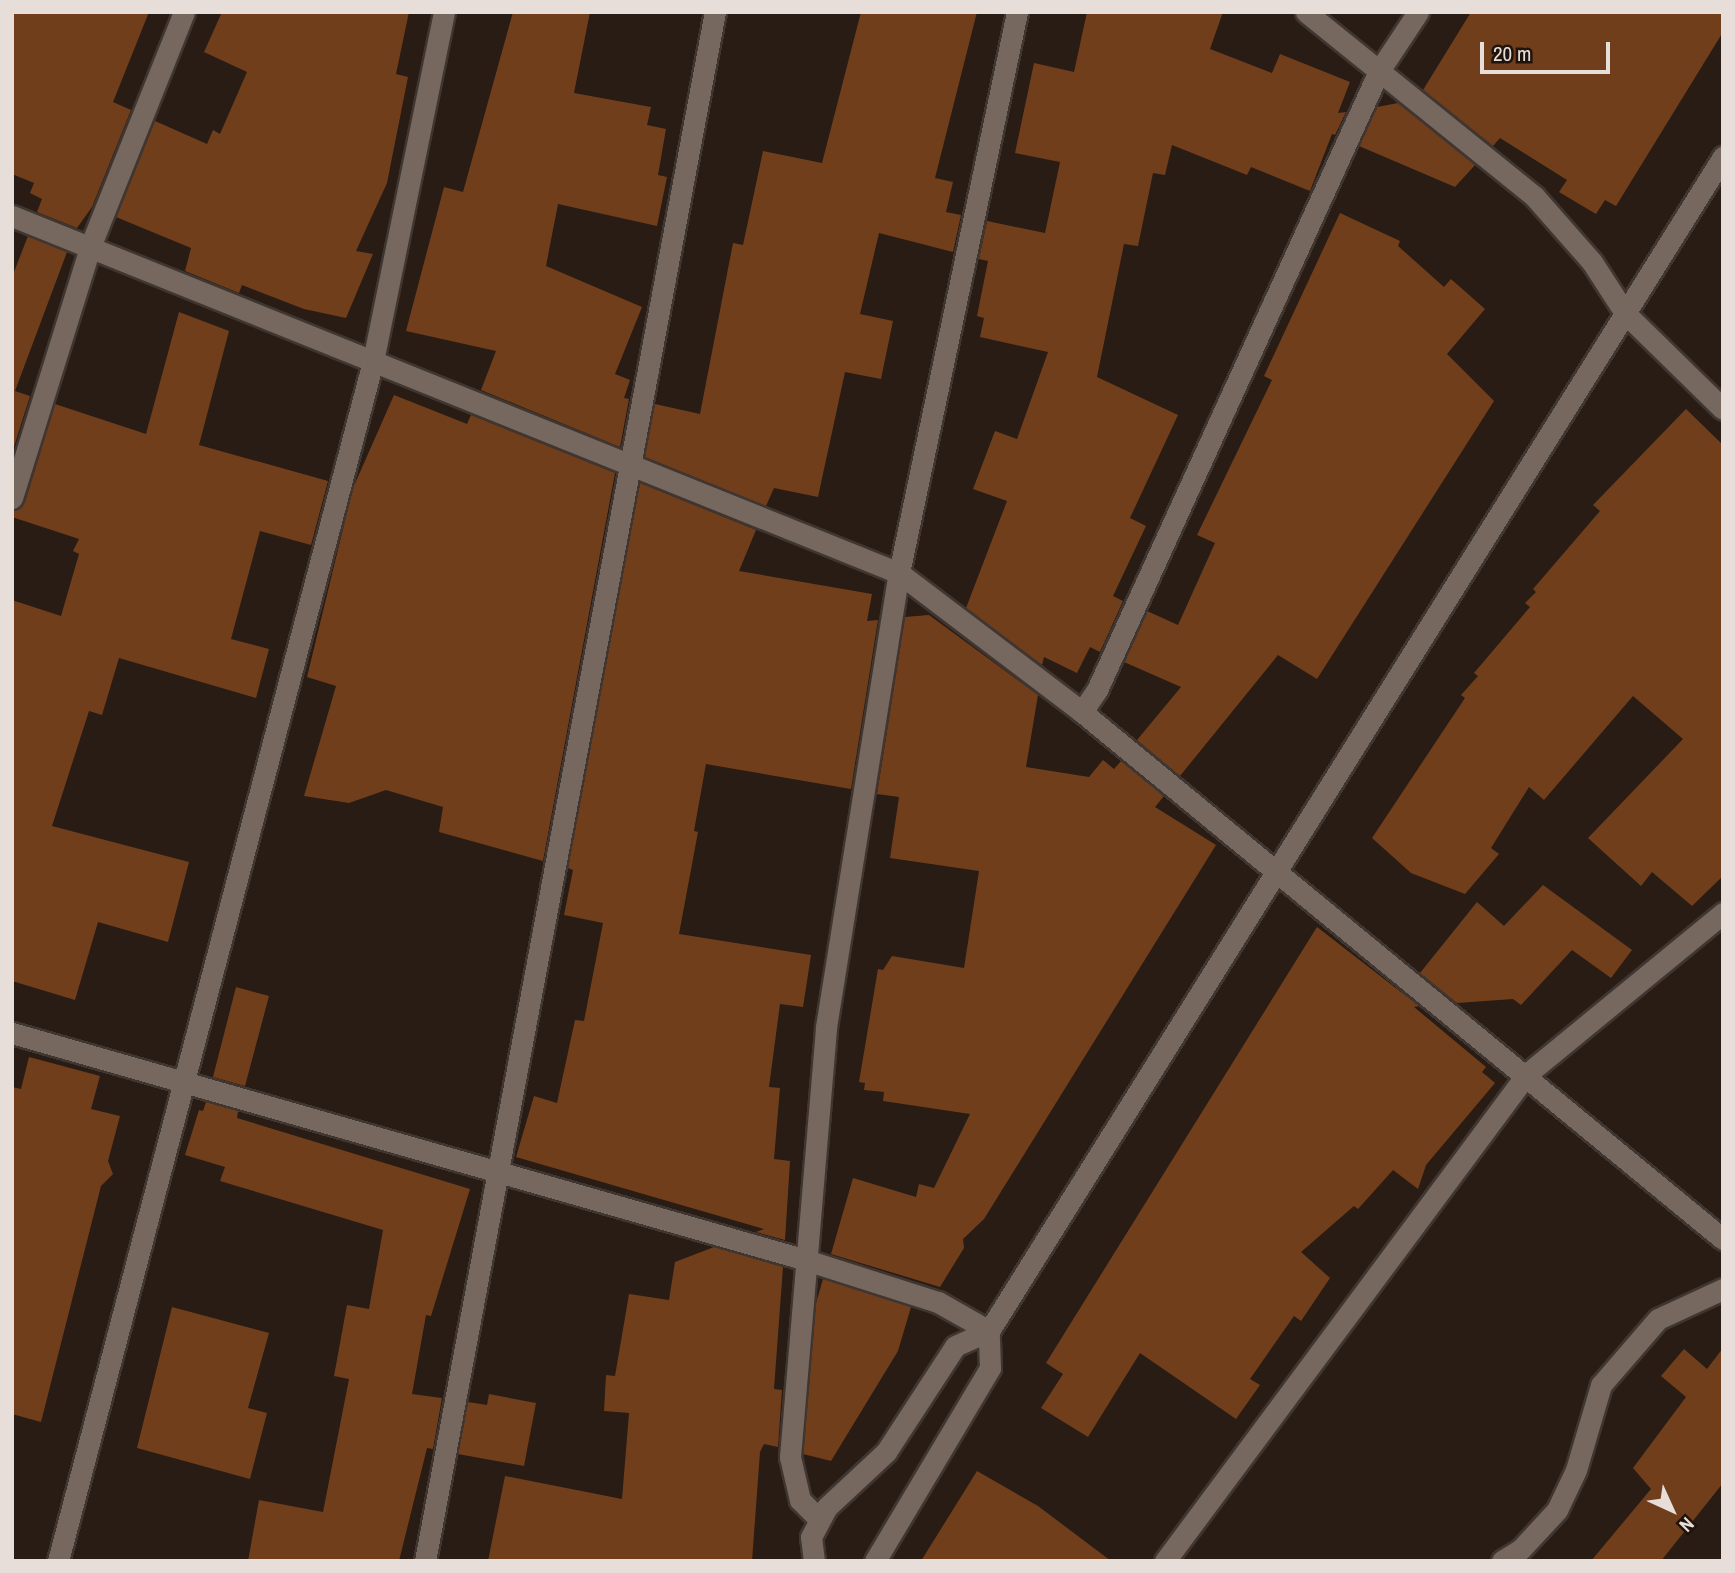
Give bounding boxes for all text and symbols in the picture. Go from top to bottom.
scale bar [1483,28,1612,72]
text: 20 m [1493,39,1531,68]
north arrow [1637,1475,1707,1545]
text: N [1674,1512,1700,1538]

